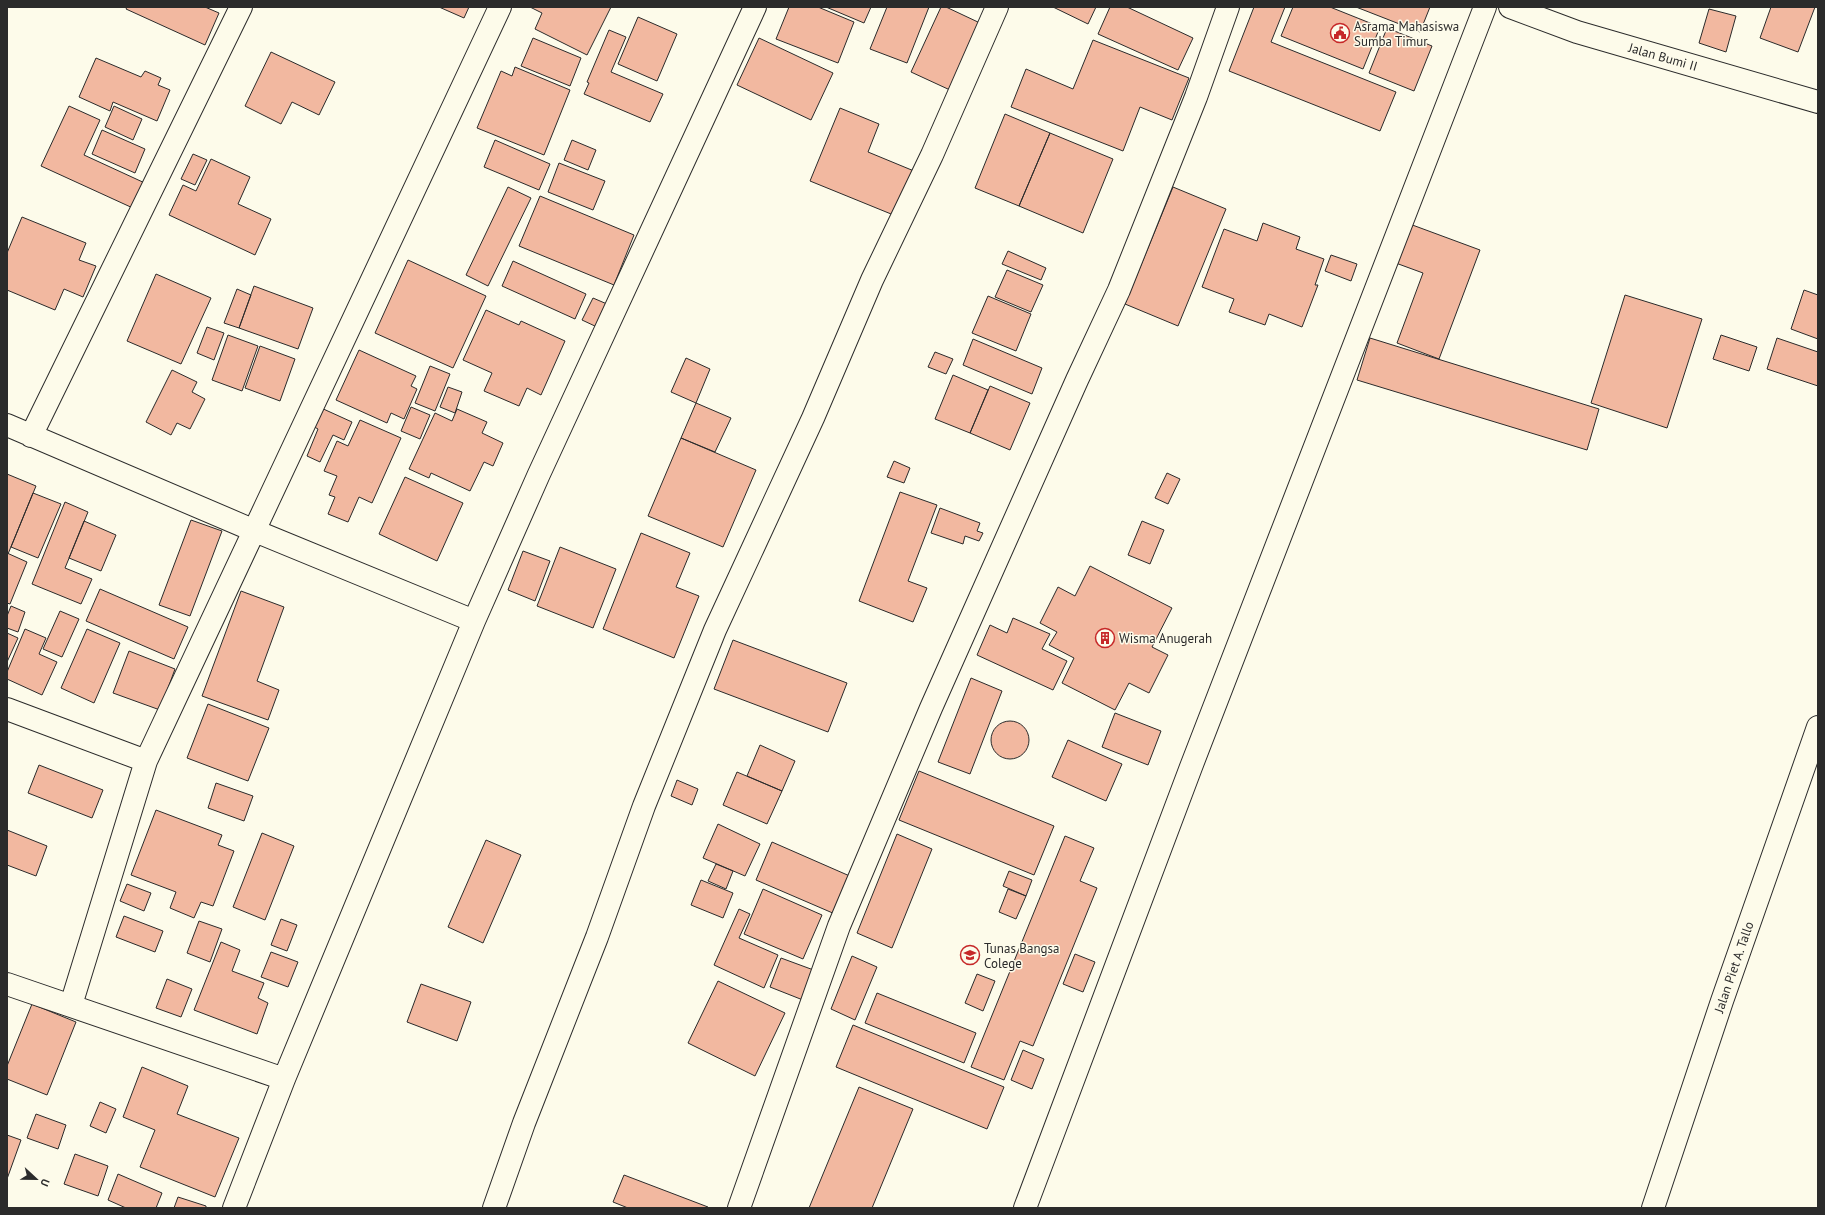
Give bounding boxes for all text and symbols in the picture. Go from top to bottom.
place label: Asrama Mahasiswa Sumba Timur [1354,18,1459,50]
public building icon: Asrama Mahasiswa Sumba Timur [1329,22,1351,44]
street label: Jalan Bumi II [1626,39,1699,75]
building icon: Wisma Anugerah [1094,627,1116,649]
place label: Wisma Anugerah [1119,630,1212,647]
street label: Jalan Piet A. Tallo [1710,919,1758,1016]
place label: Tunas Bangsa Colege [984,940,1059,972]
school or university icon: Tunas Bangsa Colege [959,944,981,966]
north arrow [16,1159,56,1199]
text: U [37,1177,53,1189]

